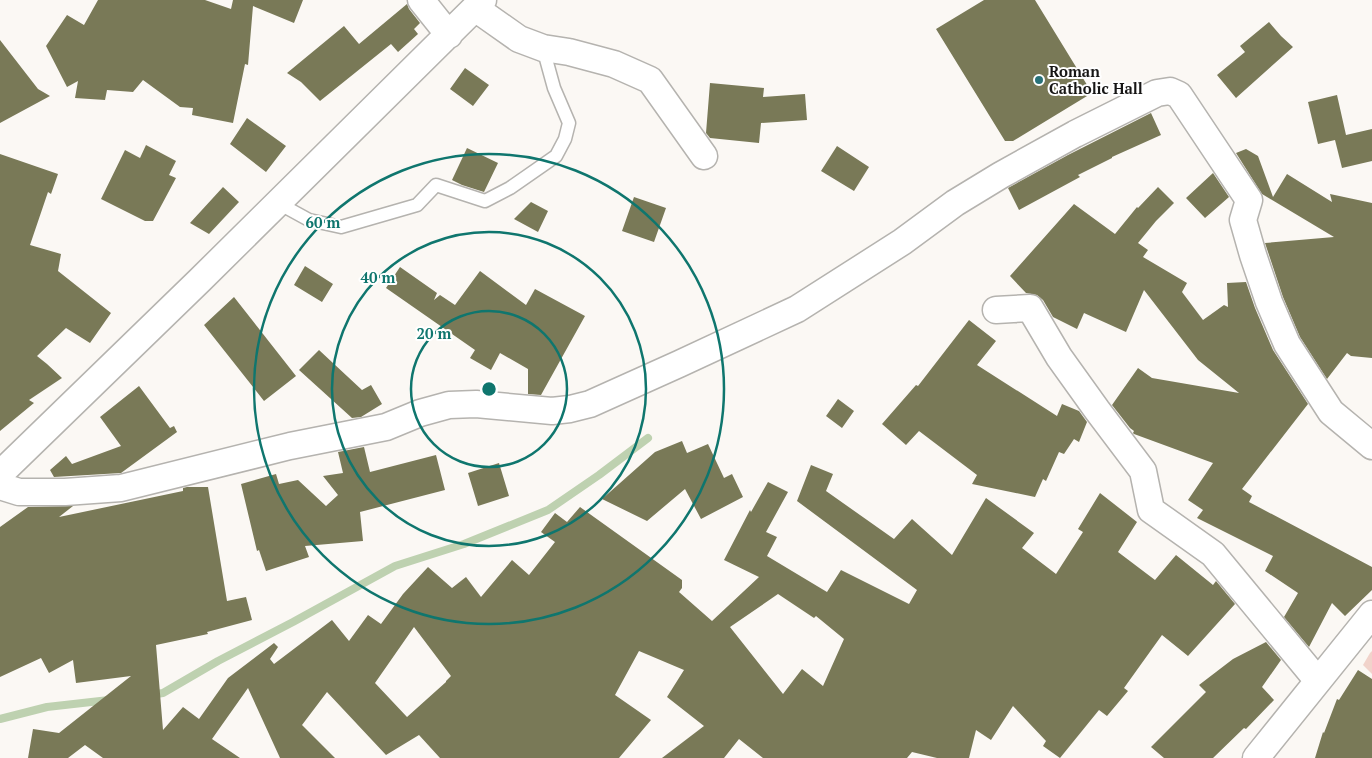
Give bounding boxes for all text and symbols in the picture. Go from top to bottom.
place label: Roman Catholic Hall [1049,61,1143,98]
marker: Roman Catholic Hall [1033,74,1045,86]
text: 60 m [306,212,341,232]
text: 40 m [361,267,396,287]
text: 20 m [417,323,452,343]
centre of rings [480,380,498,398]

